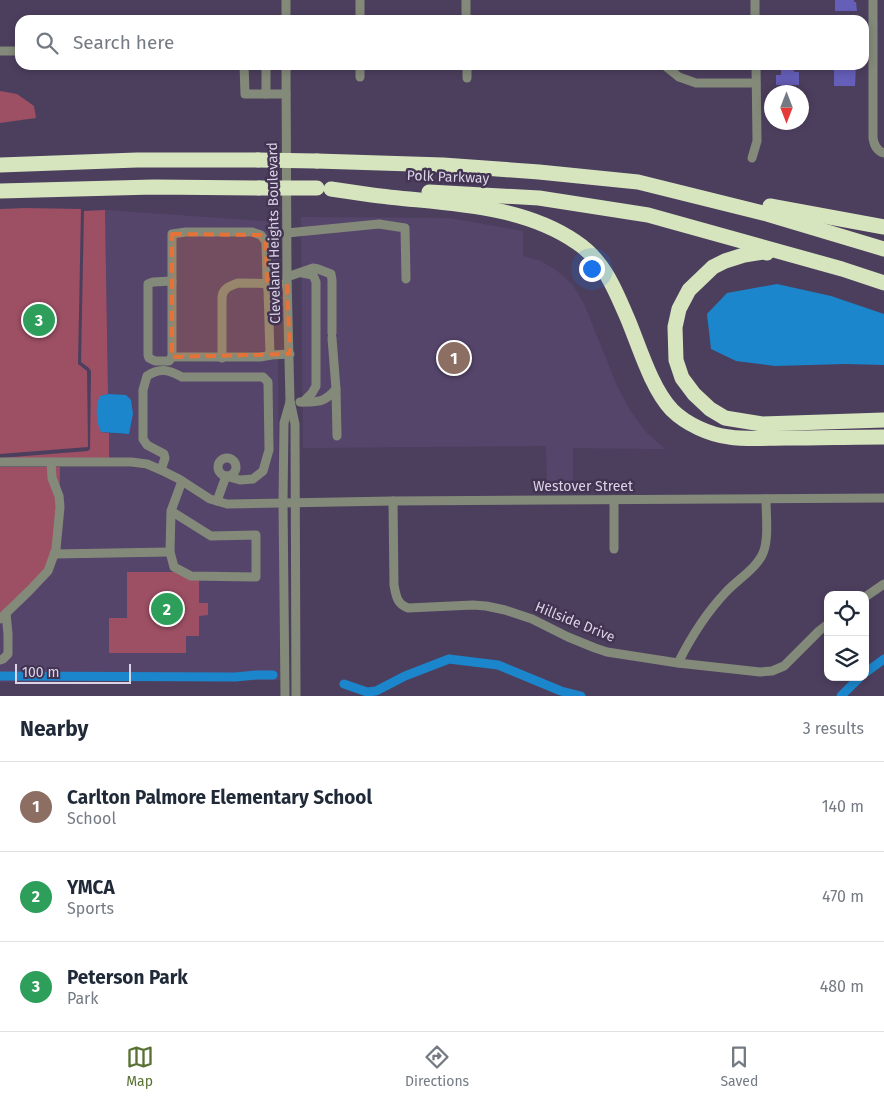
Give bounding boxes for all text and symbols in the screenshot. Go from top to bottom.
search box [15,15,869,70]
icon: search [33,29,61,57]
text: Search here [73,31,174,54]
north arrow [764,85,809,130]
street label: Cleveland Heights Boulevard [264,142,284,324]
street label: Polk Parkway [406,167,490,187]
your location [579,256,605,282]
pin: 3 [23,301,55,339]
pin: 1 [438,339,470,377]
street label: Westover Street [533,478,634,495]
pin: 2 [151,590,183,628]
map controls [824,591,869,681]
button: locate [824,591,869,636]
street label: Hillside Drive [533,598,617,646]
button: layers [824,636,869,681]
scale bar [15,661,131,684]
text: 100 m [22,664,59,681]
text: Nearby [20,716,88,742]
text: 3 results [803,719,864,738]
text: Carlton Palmore Elementary School [67,786,372,809]
text: 1 [32,797,40,816]
text: 140 m [822,797,864,816]
text: School [67,809,116,828]
text: YMCA [67,876,115,899]
text: 2 [32,887,40,906]
text: 470 m [822,887,864,906]
text: Sports [67,899,114,918]
text: Peterson Park [67,966,188,989]
text: 3 [32,977,40,996]
text: 480 m [820,977,864,996]
text: Park [67,989,99,1008]
tab: Map [126,1043,154,1090]
tab: Directions [405,1043,469,1090]
tab: Saved [720,1043,758,1090]

